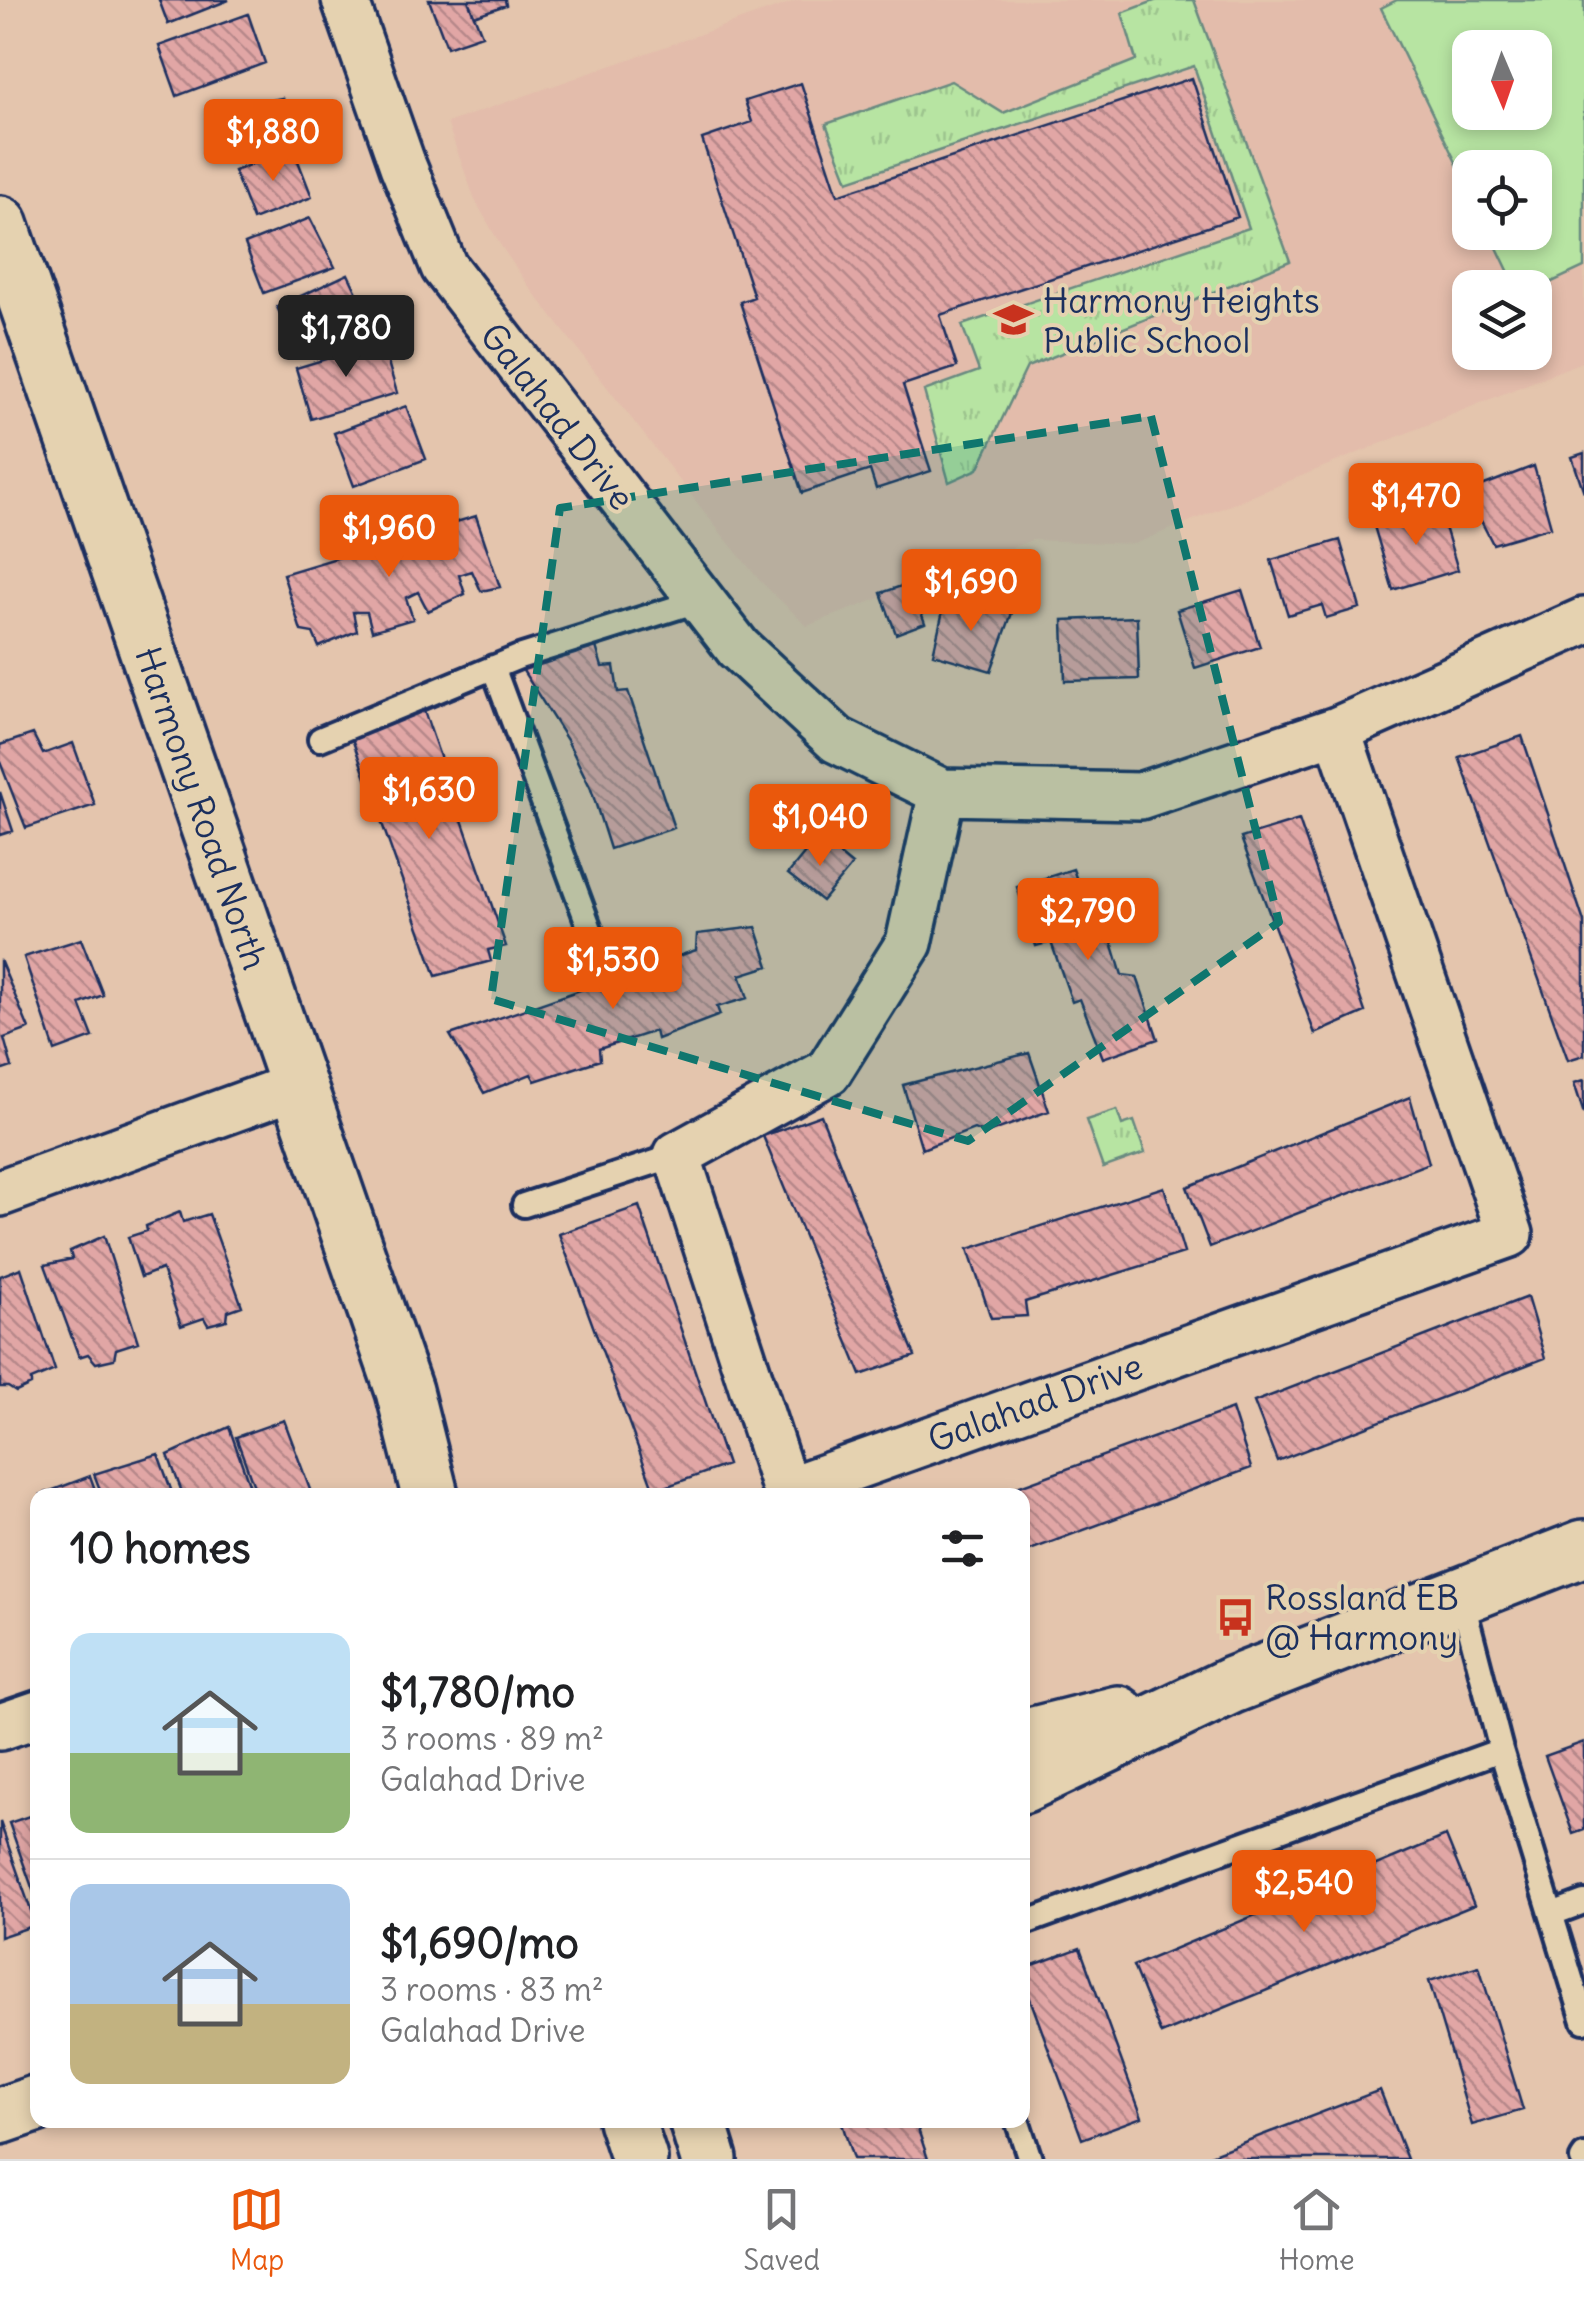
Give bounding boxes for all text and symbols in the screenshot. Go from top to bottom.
north arrow [1452,30,1552,130]
map controls [1452,30,1552,370]
pin: $1,880 [192,99,354,184]
text: $1,880 [226,111,320,152]
button: locate [1452,150,1552,250]
button: layers [1452,270,1552,370]
place label: Harmony Heights Public School [1043,278,1320,362]
pin: $1,780 [265,295,427,380]
school or university icon: Harmony Heights Public School [992,299,1034,341]
text: $1,780 [300,307,392,348]
street label: Galahad Drive [471,314,645,518]
pin: $1,470 [1335,463,1497,548]
text: $1,470 [1371,475,1461,516]
pin: $1,960 [308,495,470,580]
text: $1,960 [342,507,436,548]
pin: $1,690 [890,549,1052,634]
text: $1,690 [924,561,1018,602]
street label: Harmony Road North [126,641,278,975]
pin: $1,630 [348,757,510,842]
text: $1,630 [382,769,476,810]
pin: $1,040 [739,784,901,869]
text: $1,040 [771,796,869,837]
pin: $2,790 [1007,878,1169,963]
text: $2,790 [1039,890,1137,931]
pin: $1,530 [532,927,694,1012]
text: $1,530 [566,939,660,980]
street label: Galahad Drive [922,1343,1148,1461]
icon: filters [935,1521,990,1576]
text: 10 homes [70,1522,251,1574]
place label: Rossland EB @ Harmony [1265,1575,1459,1659]
bus stop icon: Rossland EB @ Harmony [1214,1596,1256,1638]
text: $1,780/mo [380,1666,575,1718]
icon: home [150,1673,270,1793]
text: 3 rooms · 89 m² [380,1718,604,1759]
text: Galahad Drive [380,1759,586,1800]
pin: $2,540 [1223,1850,1385,1935]
text: $2,540 [1254,1862,1354,1903]
text: $1,690/mo [380,1917,579,1969]
icon: home [150,1924,270,2044]
text: 3 rooms · 83 m² [380,1969,604,2010]
text: Galahad Drive [380,2010,586,2051]
tab: Map [229,2182,284,2278]
tab: Saved [743,2182,820,2278]
tab: Home [1279,2182,1355,2278]

